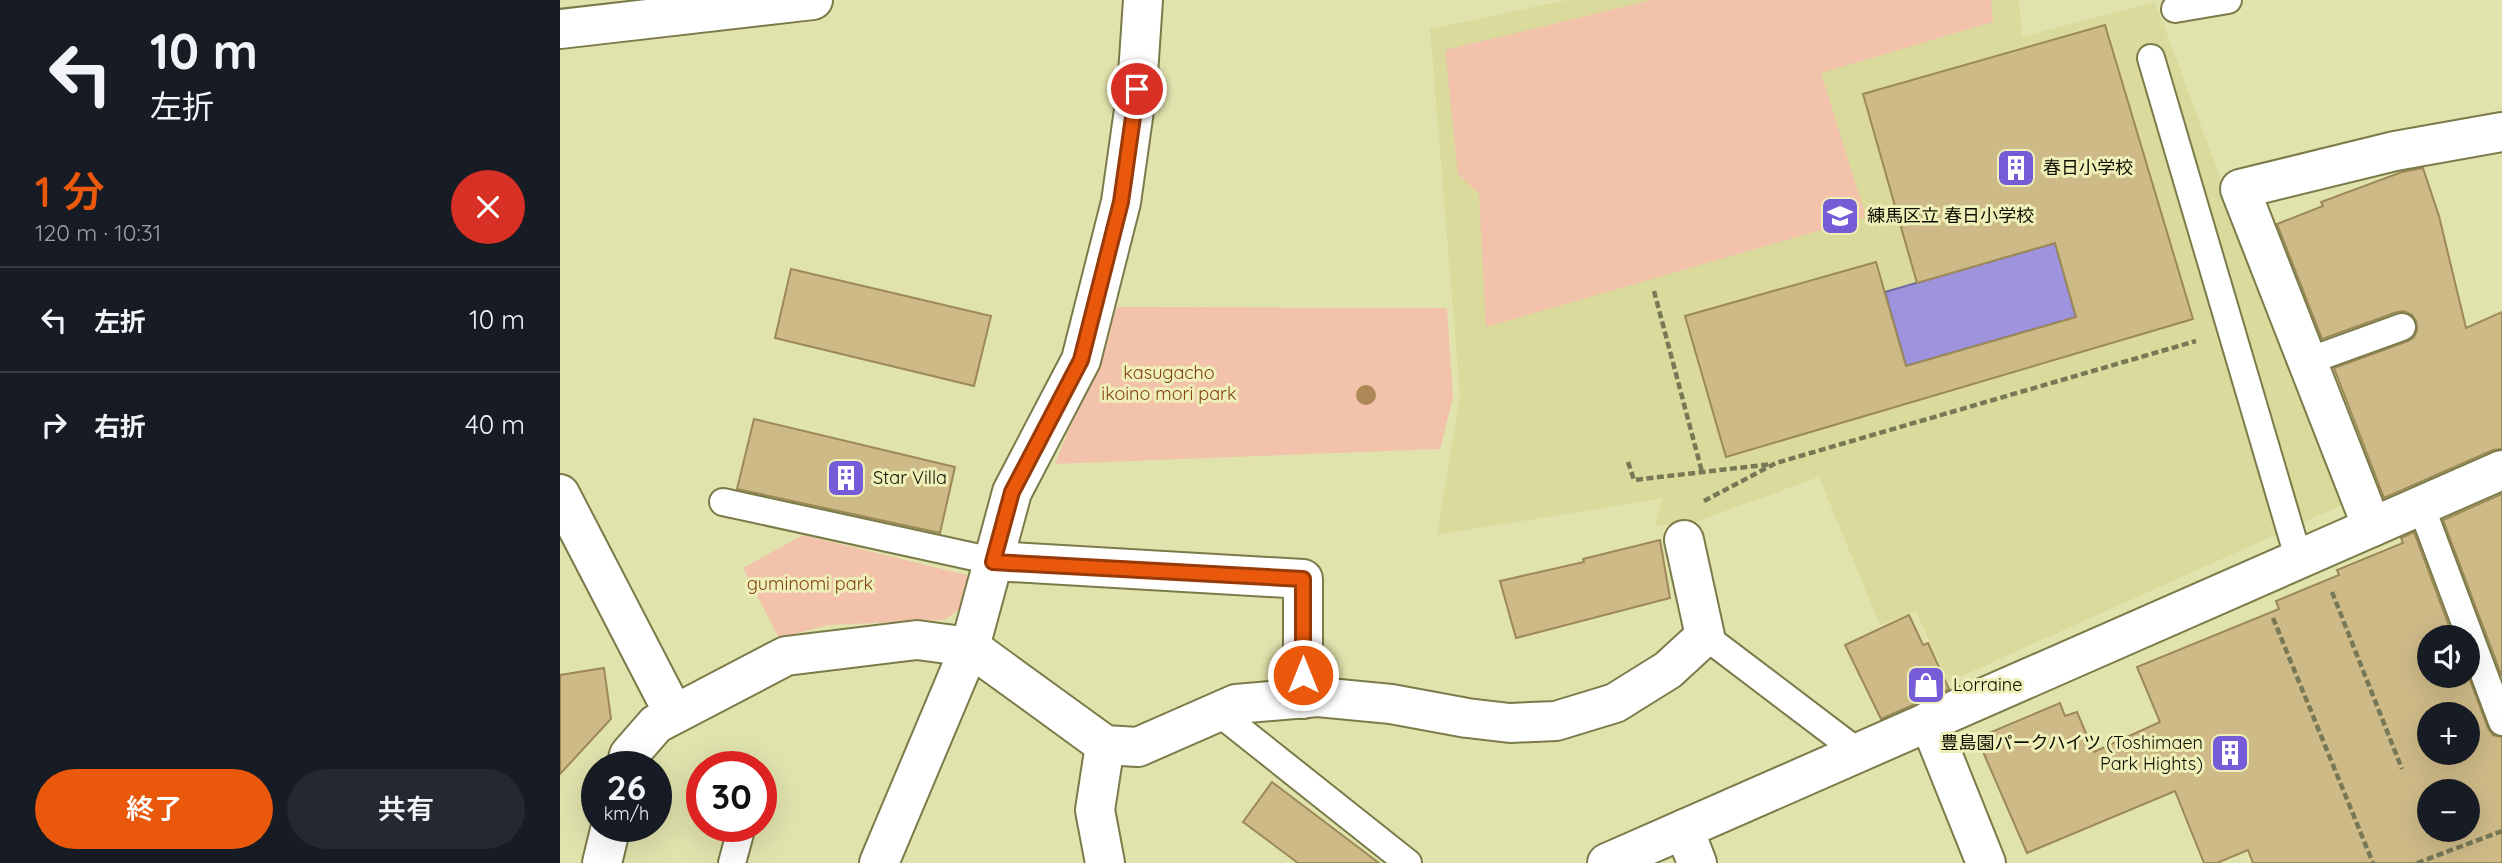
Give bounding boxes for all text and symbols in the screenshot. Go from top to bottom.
text: 10 m [150,20,258,81]
icon: left [35,28,126,119]
pin [1107,59,1167,119]
icon: arrive [1118,70,1156,108]
text: 左折 [150,86,214,126]
building icon: 春日小学校 [1995,147,2037,189]
place label: 春日小学校 [2043,156,2133,179]
text: 1 分 [35,165,105,218]
button: close [451,170,525,244]
school or university icon: 練馬区立 春日小学校 [1819,195,1861,237]
place label: 練馬区立 春日小学校 [1867,204,2034,227]
text: 120 m · 10:31 [35,218,161,247]
icon: left [35,301,73,339]
text: 10 m [469,303,525,336]
text: 左折 [94,305,146,338]
park label: kasugacho ikoino mori park [1101,361,1237,405]
icon: right [35,406,73,444]
text: 40 m [465,408,525,441]
text: 右折 [94,410,146,443]
building icon: Star Villa [825,457,867,499]
place label: Star Villa [873,466,947,489]
park label: guminomi park [747,572,873,595]
map controls [2417,625,2480,842]
button: sound [2417,625,2480,688]
position arrow [1266,638,1340,712]
shop icon: Lorraine [1905,664,1947,706]
place label: Lorraine [1953,673,2022,696]
button: + [2417,702,2480,765]
place label: 豊島園パークハイツ (Toshimaen Park Hights) [1941,731,2203,775]
building icon: 豊島園パークハイツ (Toshimaen Park Hights) [2209,732,2251,774]
speed limit sign: 30 [686,751,777,842]
text: 26 [607,765,646,809]
button: 終了 [35,769,273,849]
button: 共有 [287,769,525,849]
button: − [2417,779,2480,842]
text: km/h [604,802,649,825]

